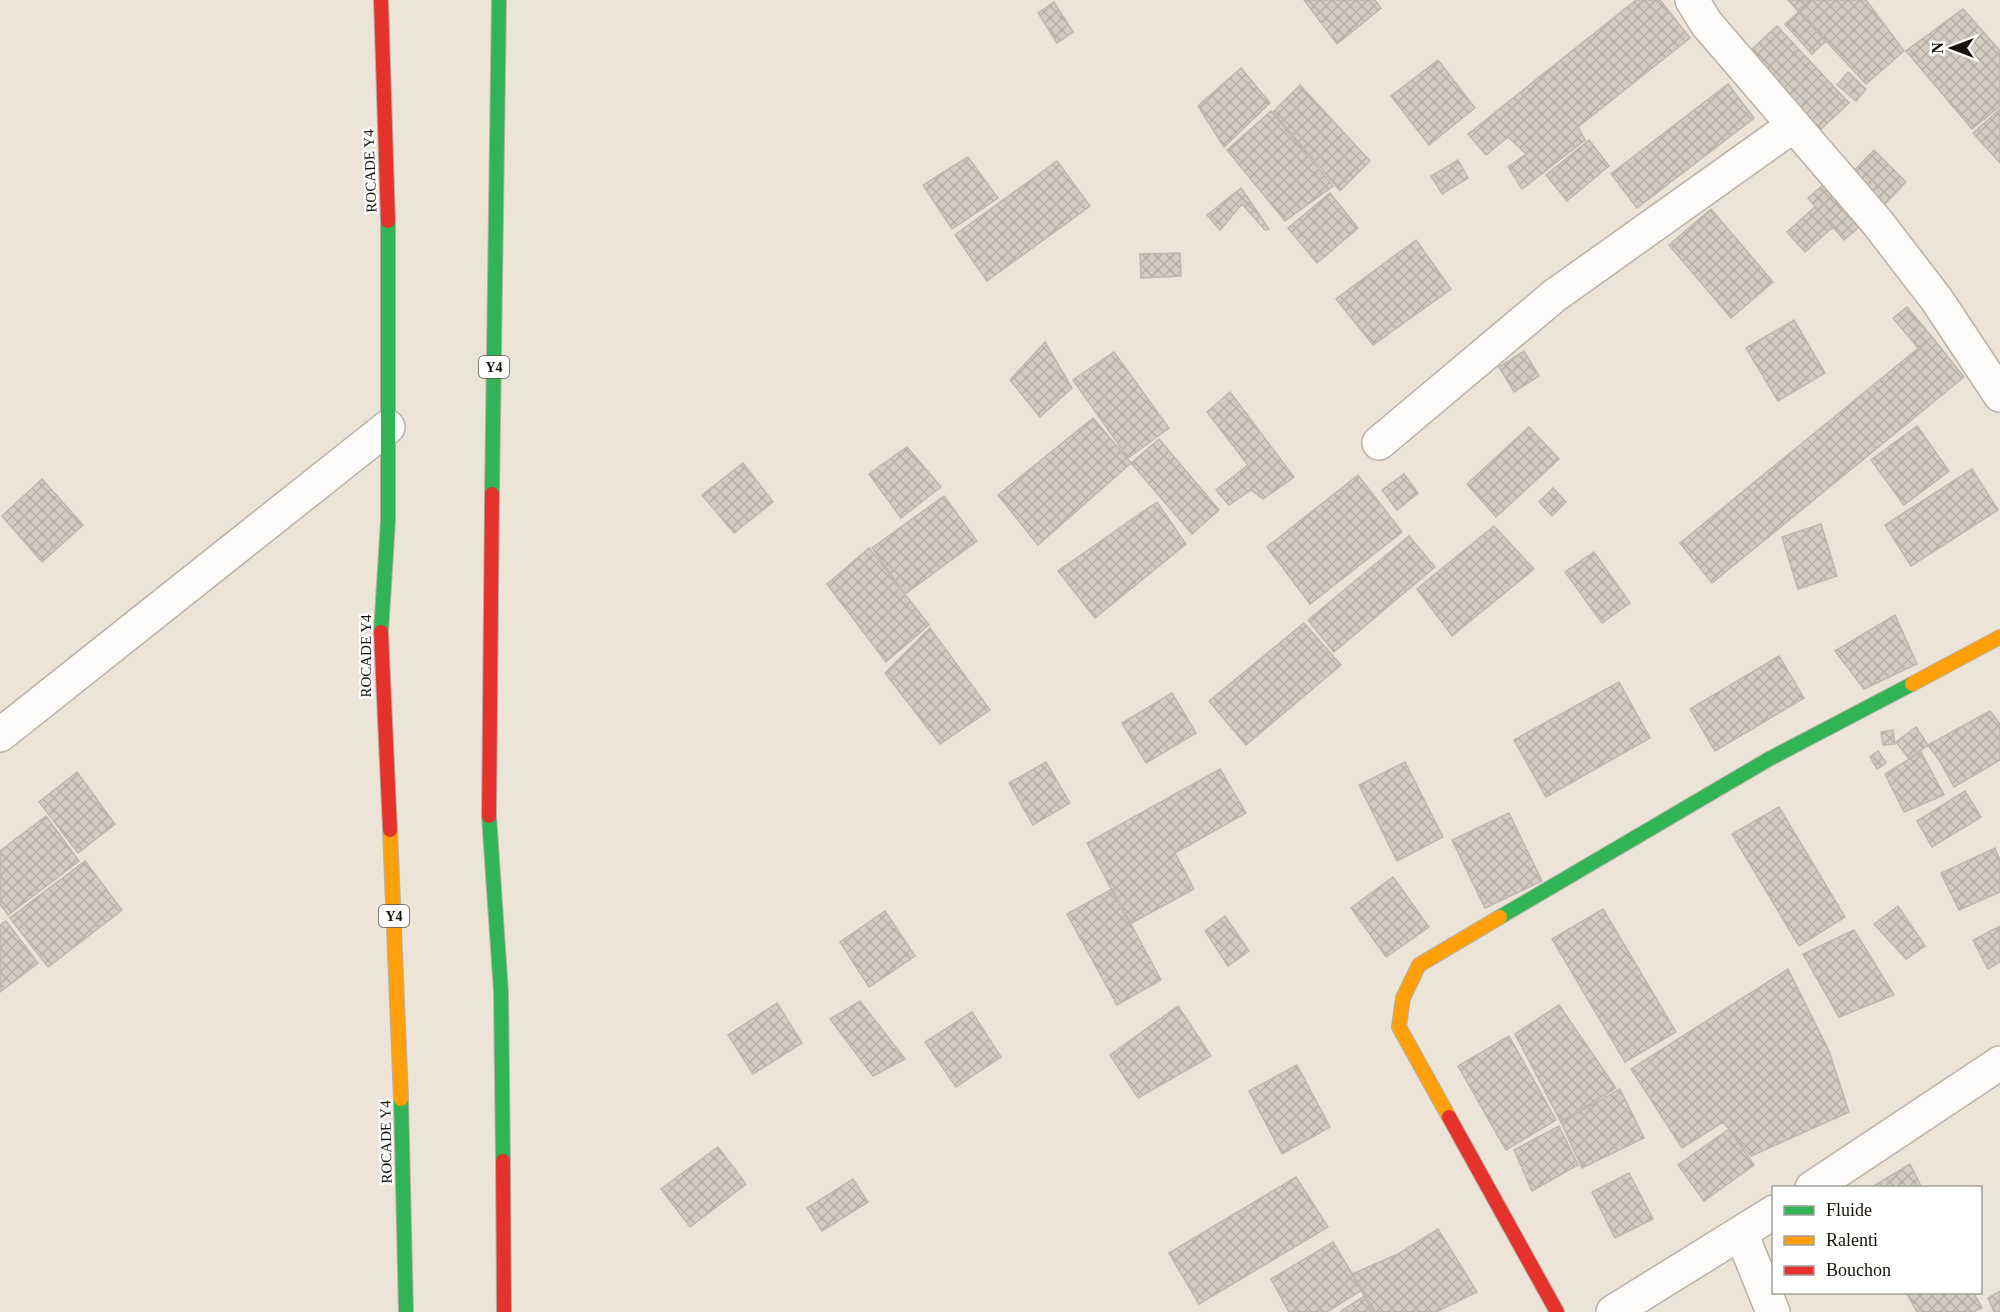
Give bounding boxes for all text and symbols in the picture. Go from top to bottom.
north arrow [1922,18,1982,78]
text: N [1929,42,1946,54]
street label: ROCADE Y4 [361,129,379,213]
road number: Y4 [479,356,509,378]
street label: ROCADE Y4 [358,614,374,698]
road number: Y4 [379,905,409,927]
street label: ROCADE Y4 [377,1100,395,1184]
legend [1772,1186,1982,1294]
text: Fluide [1826,1200,1872,1220]
text: Ralenti [1826,1230,1878,1250]
text: Bouchon [1826,1260,1891,1280]

